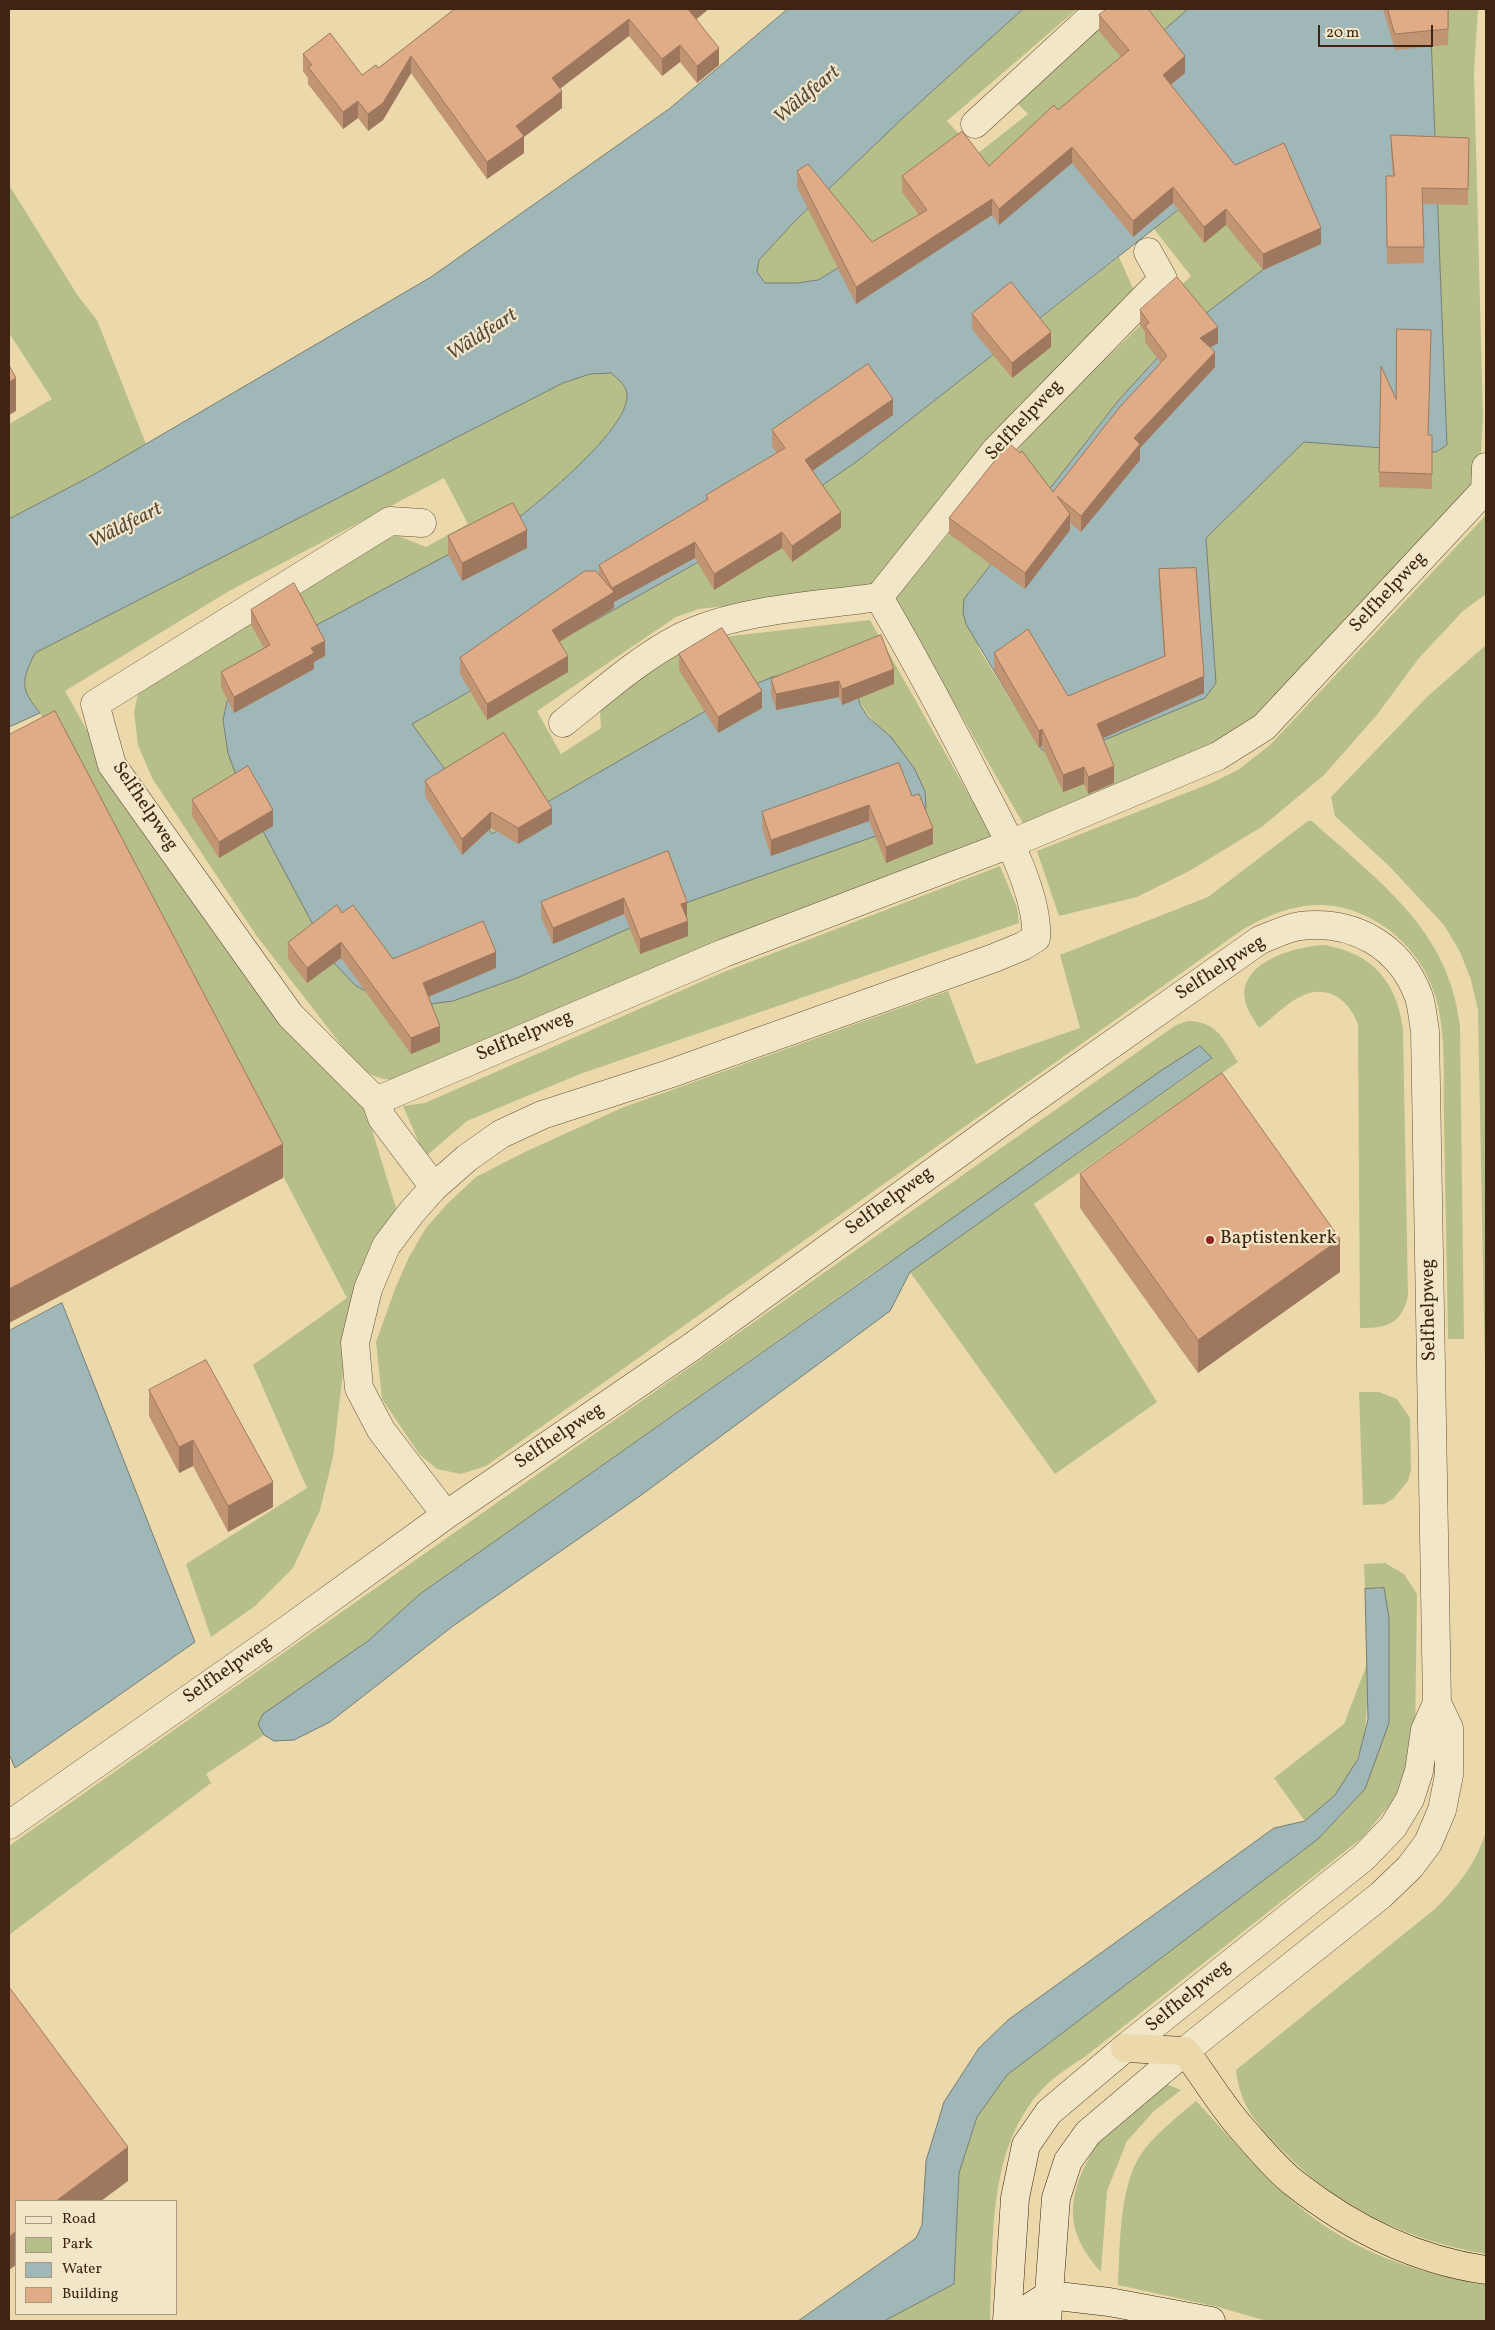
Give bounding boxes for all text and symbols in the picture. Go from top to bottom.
scale bar [1320,15,1435,47]
text: 20 m [1326,23,1359,44]
water label: Wâldfeart [770,62,846,130]
water label: Wâldfeart [443,305,523,367]
street label: Selfhelpweg [982,376,1068,466]
water label: Wâldfeart [86,498,166,556]
street label: Selfhelpweg [1346,548,1432,638]
street label: Selfhelpweg [106,758,182,856]
street label: Selfhelpweg [1172,932,1270,1006]
street label: Selfhelpweg [473,1006,577,1068]
street label: Selfhelpweg [842,1163,938,1241]
place label: Baptistenkerk [1220,1229,1337,1251]
marker: Baptistenkerk [1204,1234,1216,1246]
street label: Selfhelpweg [1418,1259,1442,1361]
street label: Selfhelpweg [511,1399,609,1475]
street label: Selfhelpweg [179,1632,277,1710]
street label: Selfhelpweg [1142,1956,1236,2038]
legend [15,2200,178,2315]
text: Road [62,2209,96,2230]
text: Park [62,2234,93,2255]
text: Water [62,2259,102,2280]
text: Building [62,2284,118,2305]

